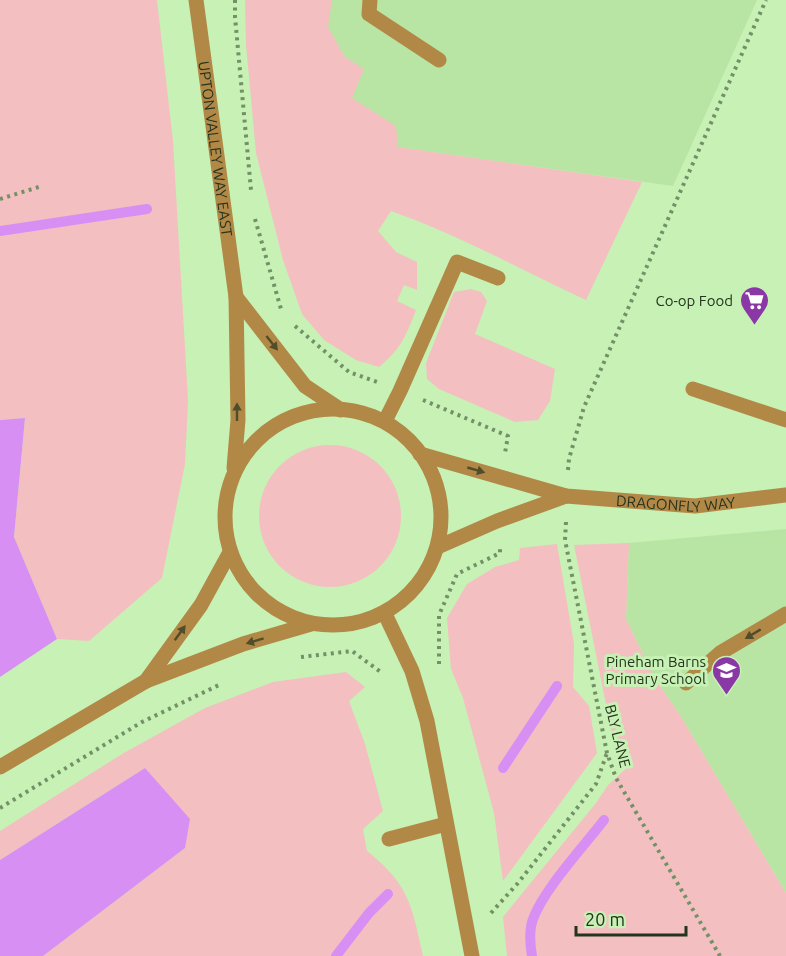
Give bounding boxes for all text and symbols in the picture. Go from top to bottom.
street label: UPTON VALLEY WAY EAST [196,60,236,238]
supermarket icon: Co-op Food [738,284,770,326]
place label: Co-op Food [655,292,733,309]
one-way arrow [265,336,277,351]
one-way arrow [232,403,242,422]
one-way arrow [467,466,485,476]
street label: DRAGONFLY WAY [616,491,736,515]
one-way arrow [174,626,186,642]
one-way arrow [745,628,761,639]
one-way arrow [246,637,264,646]
place label: Pineham Barns Primary School [605,653,706,687]
school or university icon: Pineham Barns Primary School [711,654,743,696]
street label: BLY LANE [602,703,634,769]
scale bar [576,899,686,937]
text: 20 m [585,909,625,929]

